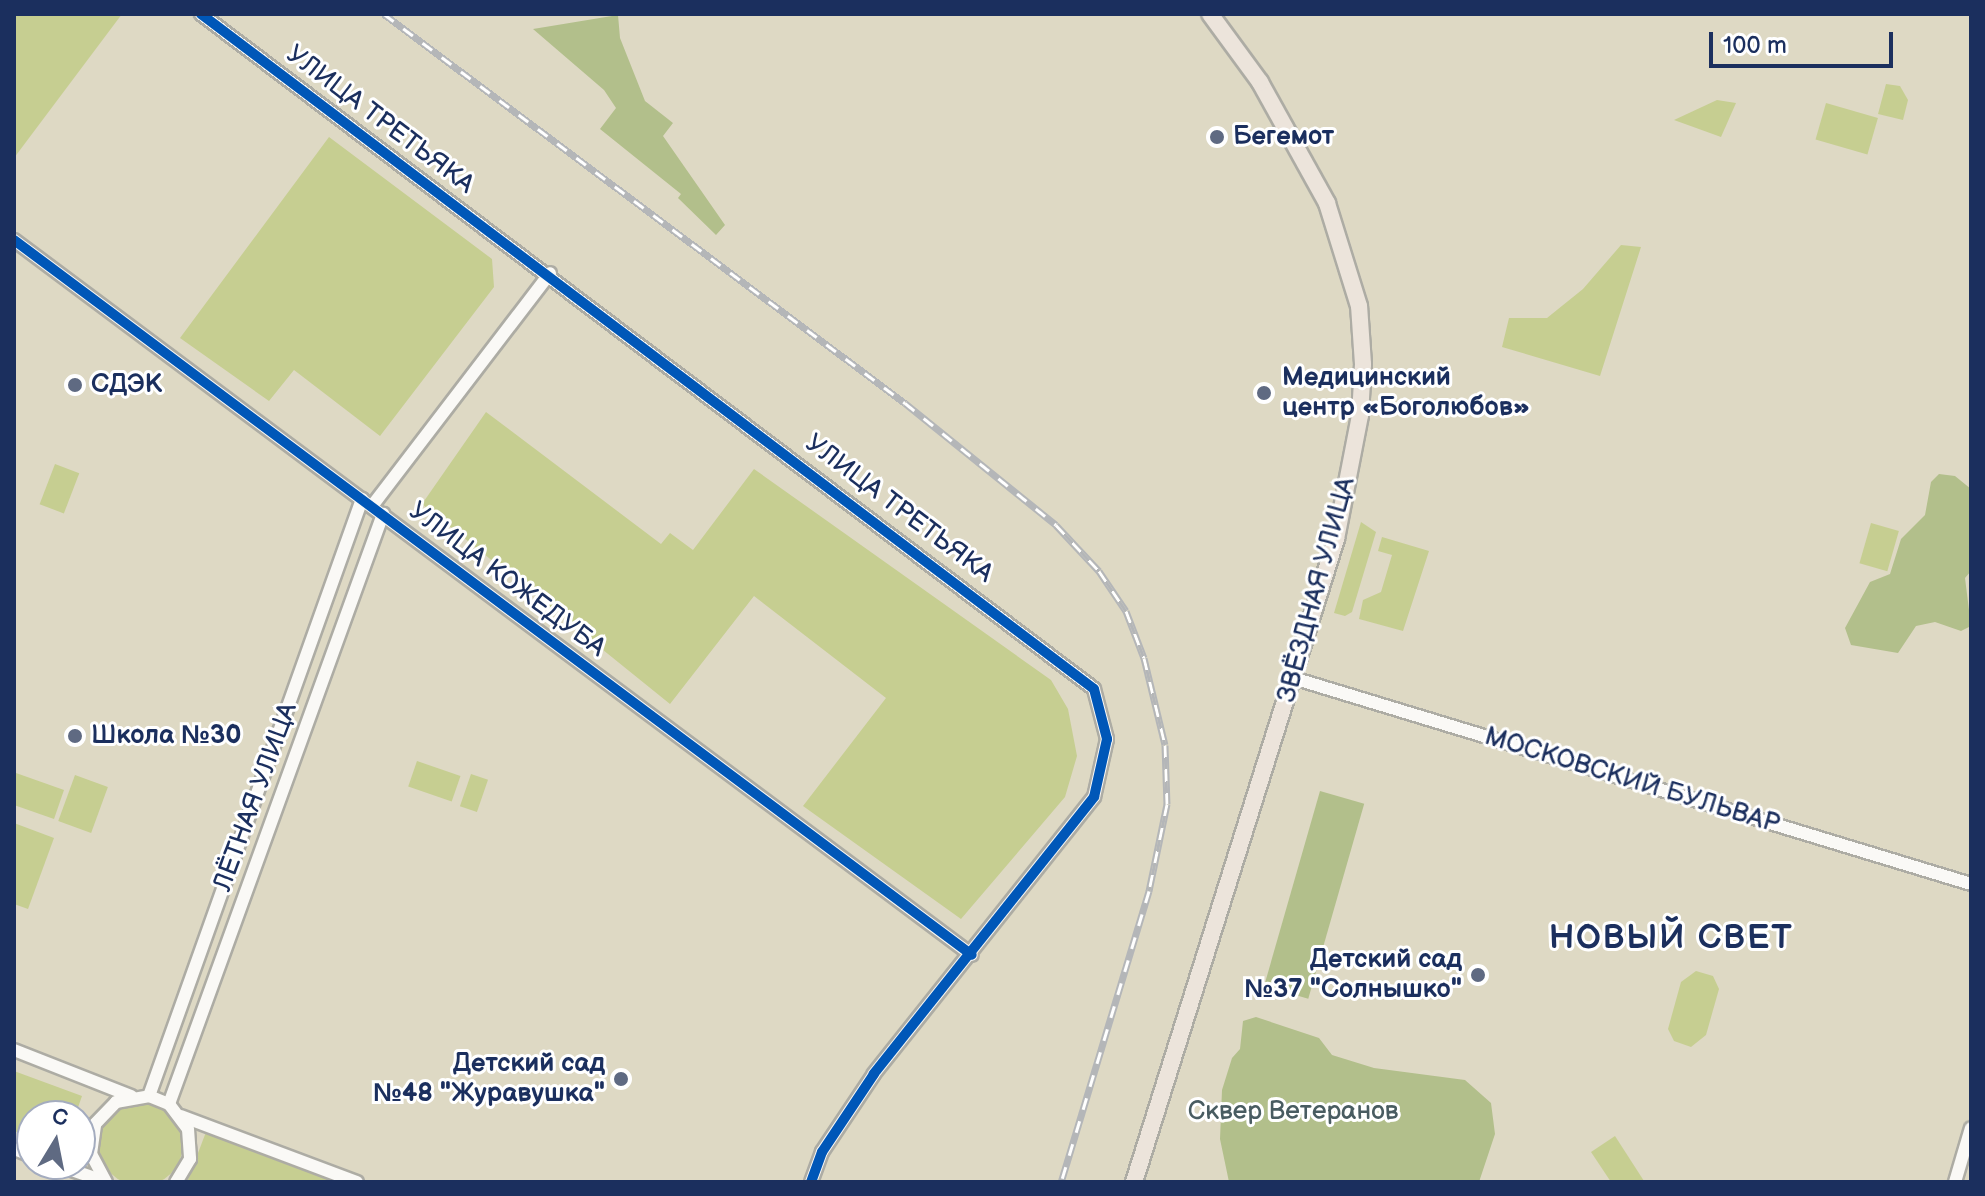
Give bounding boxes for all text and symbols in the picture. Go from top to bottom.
scale bar [1713,16,1897,66]
text: 100 m [1723,31,1787,60]
street label: УЛИЦА ТРЕТЬЯКА [280,39,480,201]
place label: Бегемот [1233,121,1334,153]
marker: Бегемот [1208,128,1226,146]
place label: Медицинский центр «Боголюбов» [1282,362,1530,424]
place label: СДЭК [91,369,162,401]
marker: СДЭК [66,376,84,394]
marker: Медицинский центр «Боголюбов» [1253,382,1275,404]
street label: УЛИЦА ТРЕТЬЯКА [799,428,999,590]
street label: ЗВЁЗДНАЯ УЛИЦА [1272,474,1362,706]
street label: УЛИЦА КОЖЕДУБА [403,496,611,664]
street label: ЛЁТНАЯ УЛИЦА [207,699,305,895]
place label: Школа №30 [91,720,241,752]
street label: МОСКОВСКИЙ БУЛЬВАР [1481,721,1783,841]
marker: Школа №30 [66,727,84,745]
district label: НОВЫЙ СВЕТ [1549,918,1793,958]
place label: Детский сад №37 "Солнышко" [1244,944,1462,1006]
marker: Детский сад №37 "Солнышко" [1469,966,1487,984]
place label: Детский сад №48 "Журавушка" [373,1048,605,1110]
marker: Детский сад №48 "Журавушка" [612,1070,630,1088]
park label: Сквер Ветеранов [1188,1096,1398,1128]
north arrow [16,1100,96,1180]
text: С [50,1103,70,1132]

